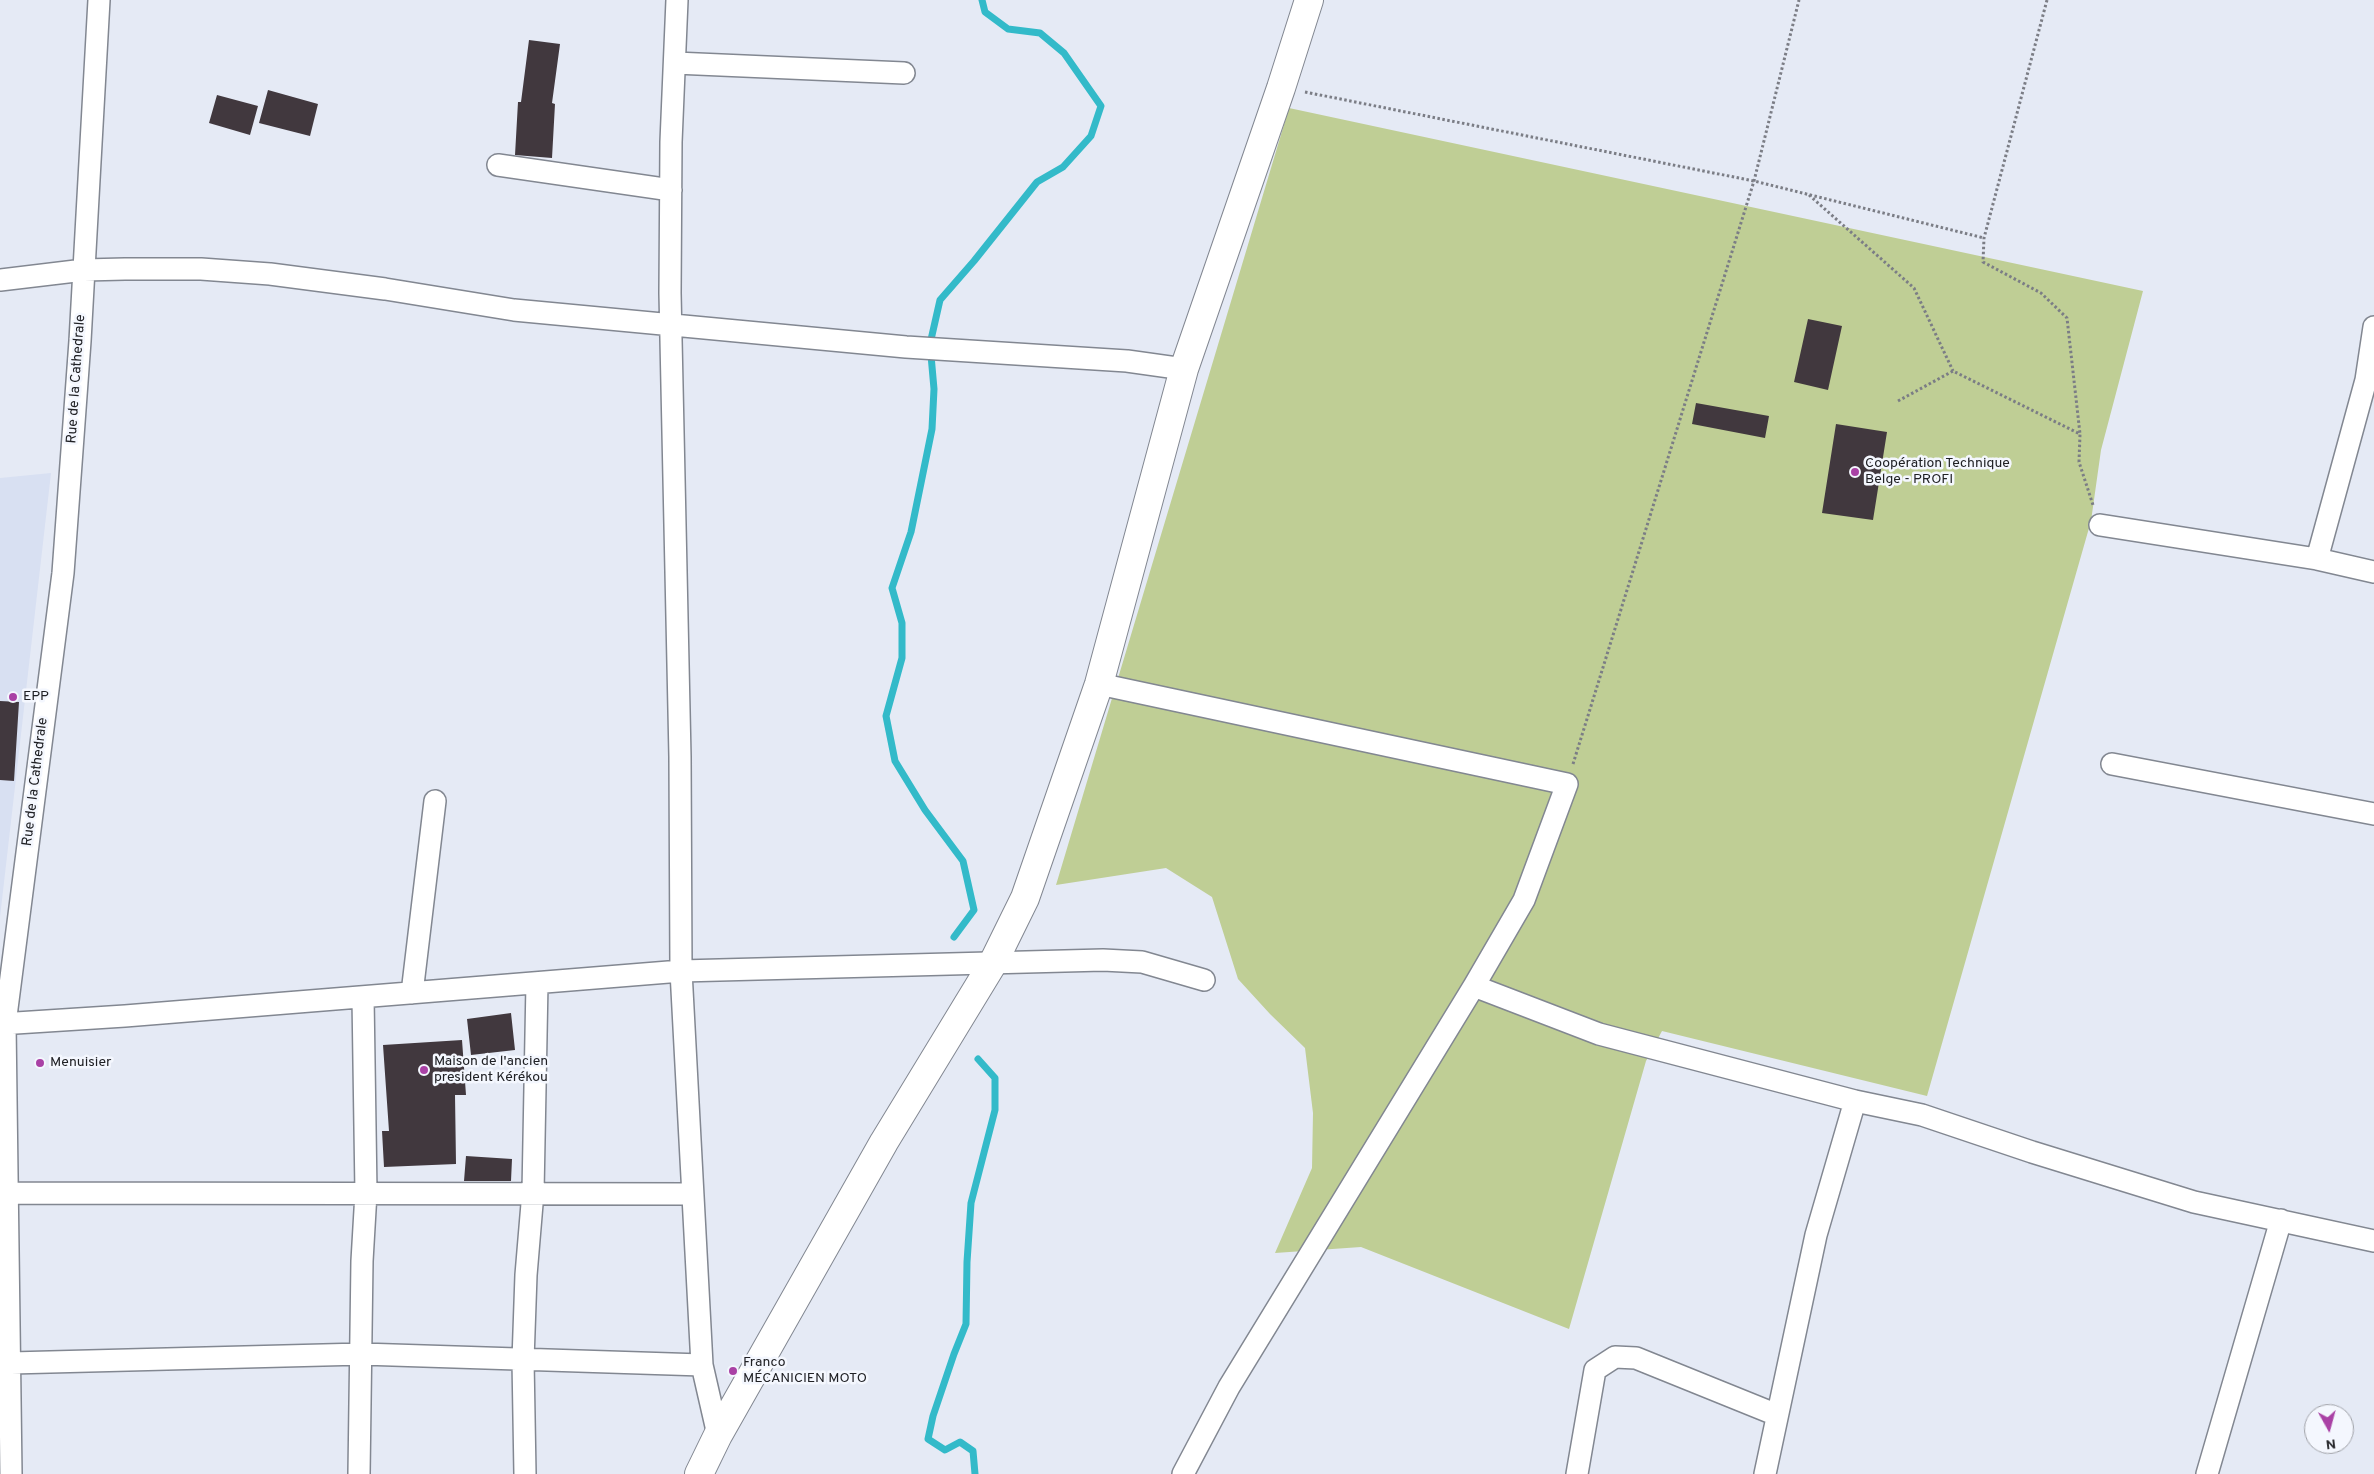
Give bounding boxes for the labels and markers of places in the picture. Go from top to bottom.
place label: Coopération Technique Belge - PROFI [1865,456,2010,488]
marker: Coopération Technique Belge - PROFI [1849,466,1861,478]
place label: EPP [23,689,49,705]
marker: EPP [7,691,19,703]
place label: Maison de l'ancien president Kérékou [434,1054,548,1086]
place label: Menuisier [50,1055,112,1071]
marker: Menuisier [34,1057,46,1069]
marker: Maison de l'ancien president Kérékou [418,1064,430,1076]
place label: Franco MÉCANICIEN MOTO [743,1355,867,1388]
marker: Franco MÉCANICIEN MOTO [727,1365,739,1377]

